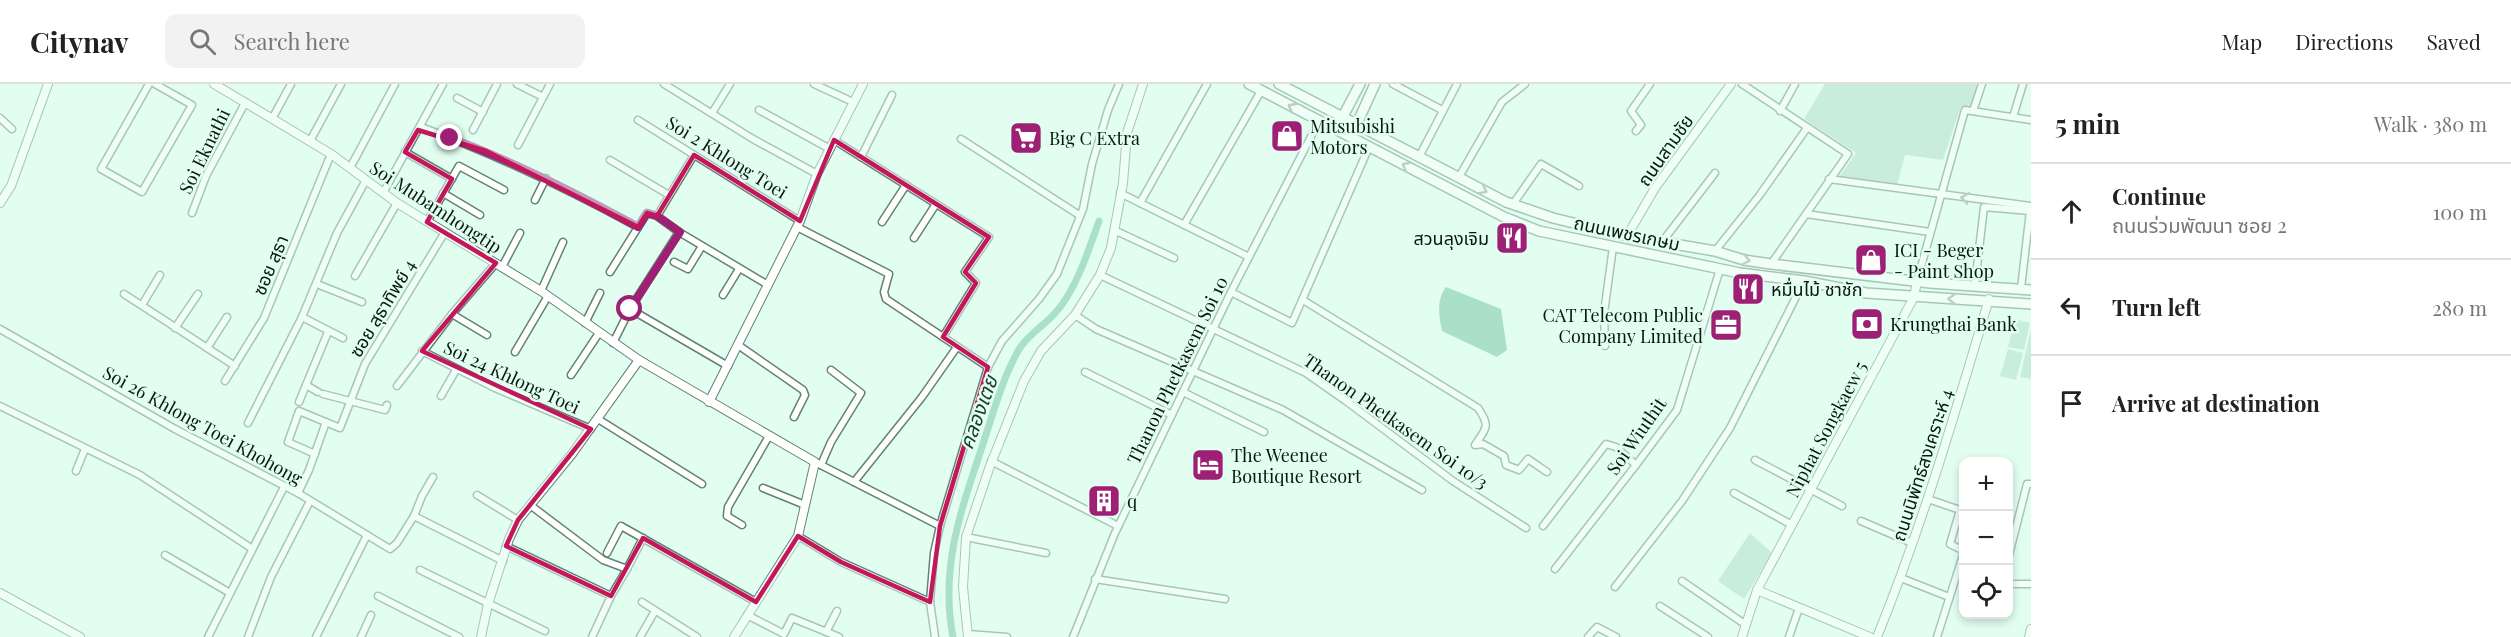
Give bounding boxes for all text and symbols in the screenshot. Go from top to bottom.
search box [165,14,585,68]
text: Citynav [30,23,129,60]
icon: search [186,25,219,58]
text: Search here [234,26,350,56]
text: Map [2221,27,2262,55]
text: Directions [2295,27,2393,55]
text: Saved [2426,27,2481,55]
one-way arrow [1288,103,1299,114]
street label: Soi Eknathi [173,104,235,198]
text: 5 min [2055,106,2120,141]
street label: ถนนสามชัย [1632,109,1698,191]
street label: Soi 2 Khlong Toei [662,110,792,204]
text: Walk · 380 m [2374,110,2487,137]
place label: Mitsubishi Motors [1310,114,1395,159]
shop icon: Mitsubishi Motors [1269,118,1305,154]
supermarket icon: Big C Extra [1008,120,1044,156]
route end [436,124,462,150]
place label: Big C Extra [1049,126,1140,150]
street label: Soi Mubamhongtip [365,155,507,259]
one-way arrow [1402,162,1412,173]
text: Continue [2112,181,2206,211]
one-way arrow [1477,183,1487,194]
one-way arrow [1960,192,1970,205]
icon: ahead [2055,195,2088,228]
text: 100 m [2433,198,2487,225]
street label: ถนนเพชรเกษม [1572,210,1682,256]
text: ถนนร่วมพัฒนา ซอย 2 [2112,211,2287,238]
restaurant icon: สวนลุงเจิม [1494,220,1530,256]
place label: สวนลุงเจิม [1413,226,1489,250]
street label: ซอย สุธา [247,231,293,299]
place label: ICI - Beger - Paint Shop [1894,238,1994,283]
shop icon: ICI - Beger - Paint Shop [1853,242,1889,278]
one-way arrow [1741,252,1751,265]
street label: ซอย สุธาทิพย์ 4 [343,255,421,361]
restaurant icon: หมื่นไม้ ชาชัก [1730,271,1766,307]
street label: Thanon Phetkasem Soi 10 [1121,272,1233,468]
place label: หมื่นไม้ ชาชัก [1771,277,1863,301]
icon: left [2055,291,2088,324]
one-way arrow [1947,292,1956,305]
text: Turn left [2112,292,2201,322]
text: 280 m [2432,294,2487,321]
route start [616,295,642,321]
place label: CAT Telecom Public Company Limited [1543,303,1704,348]
bank icon: Krungthai Bank [1849,306,1885,342]
office icon: CAT Telecom Public Company Limited [1708,307,1744,343]
place label: Krungthai Bank [1890,312,2017,336]
street label: Soi 24 Khlong Toei [440,335,584,419]
street label: Thanon Phetkasem Soi 10/3 [1299,348,1493,494]
street label: Niphat Songkaew 5 [1780,357,1872,501]
street label: Soi 26 Khlong Toei Khohong [99,360,308,490]
water label: คลองเตย [951,370,1003,452]
street label: ถนนนิพัทธ์สงเคราะห์ 4 [1886,386,1958,544]
icon: arrive [2055,387,2088,420]
text: Arrive at destination [2112,388,2320,418]
street label: Soi Wiuthit [1601,392,1672,479]
place label: The Weenee Boutique Resort [1231,443,1362,488]
hotel icon: The Weenee Boutique Resort [1190,447,1226,483]
map controls [1959,457,2013,619]
button: + [1959,457,2013,511]
building icon: q [1086,483,1122,519]
place label: q [1127,489,1137,513]
button: − [1959,511,2013,565]
button: locate [1959,565,2013,619]

